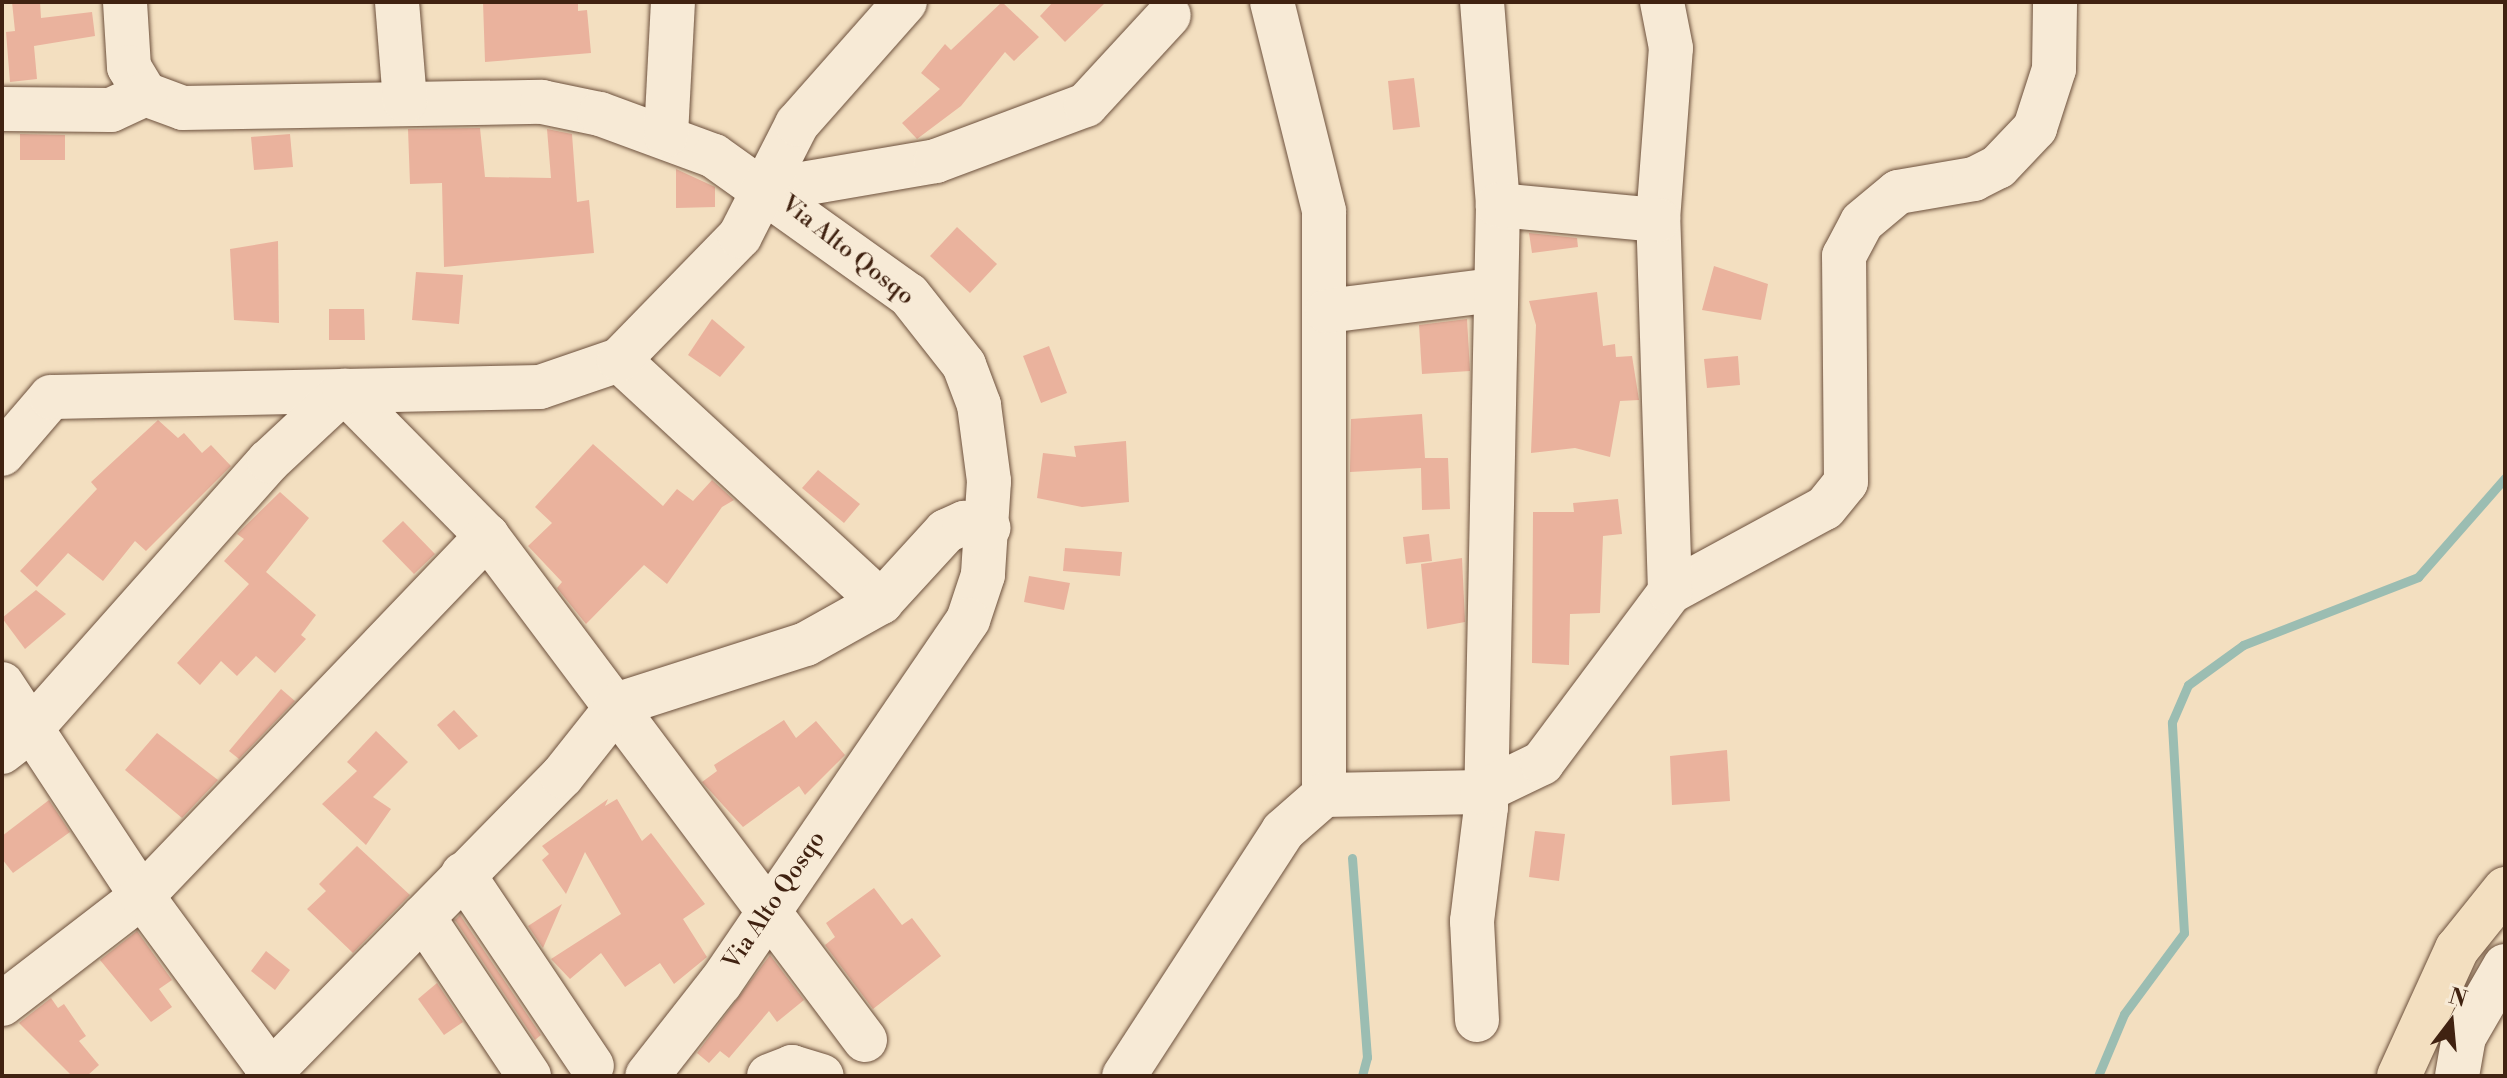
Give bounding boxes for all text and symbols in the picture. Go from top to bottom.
street label: Via Alto Qosqo [775,190,919,312]
street label: Via Alto Qosqo [718,826,832,976]
north arrow [2411,982,2491,1062]
text: N [2446,983,2470,1014]

